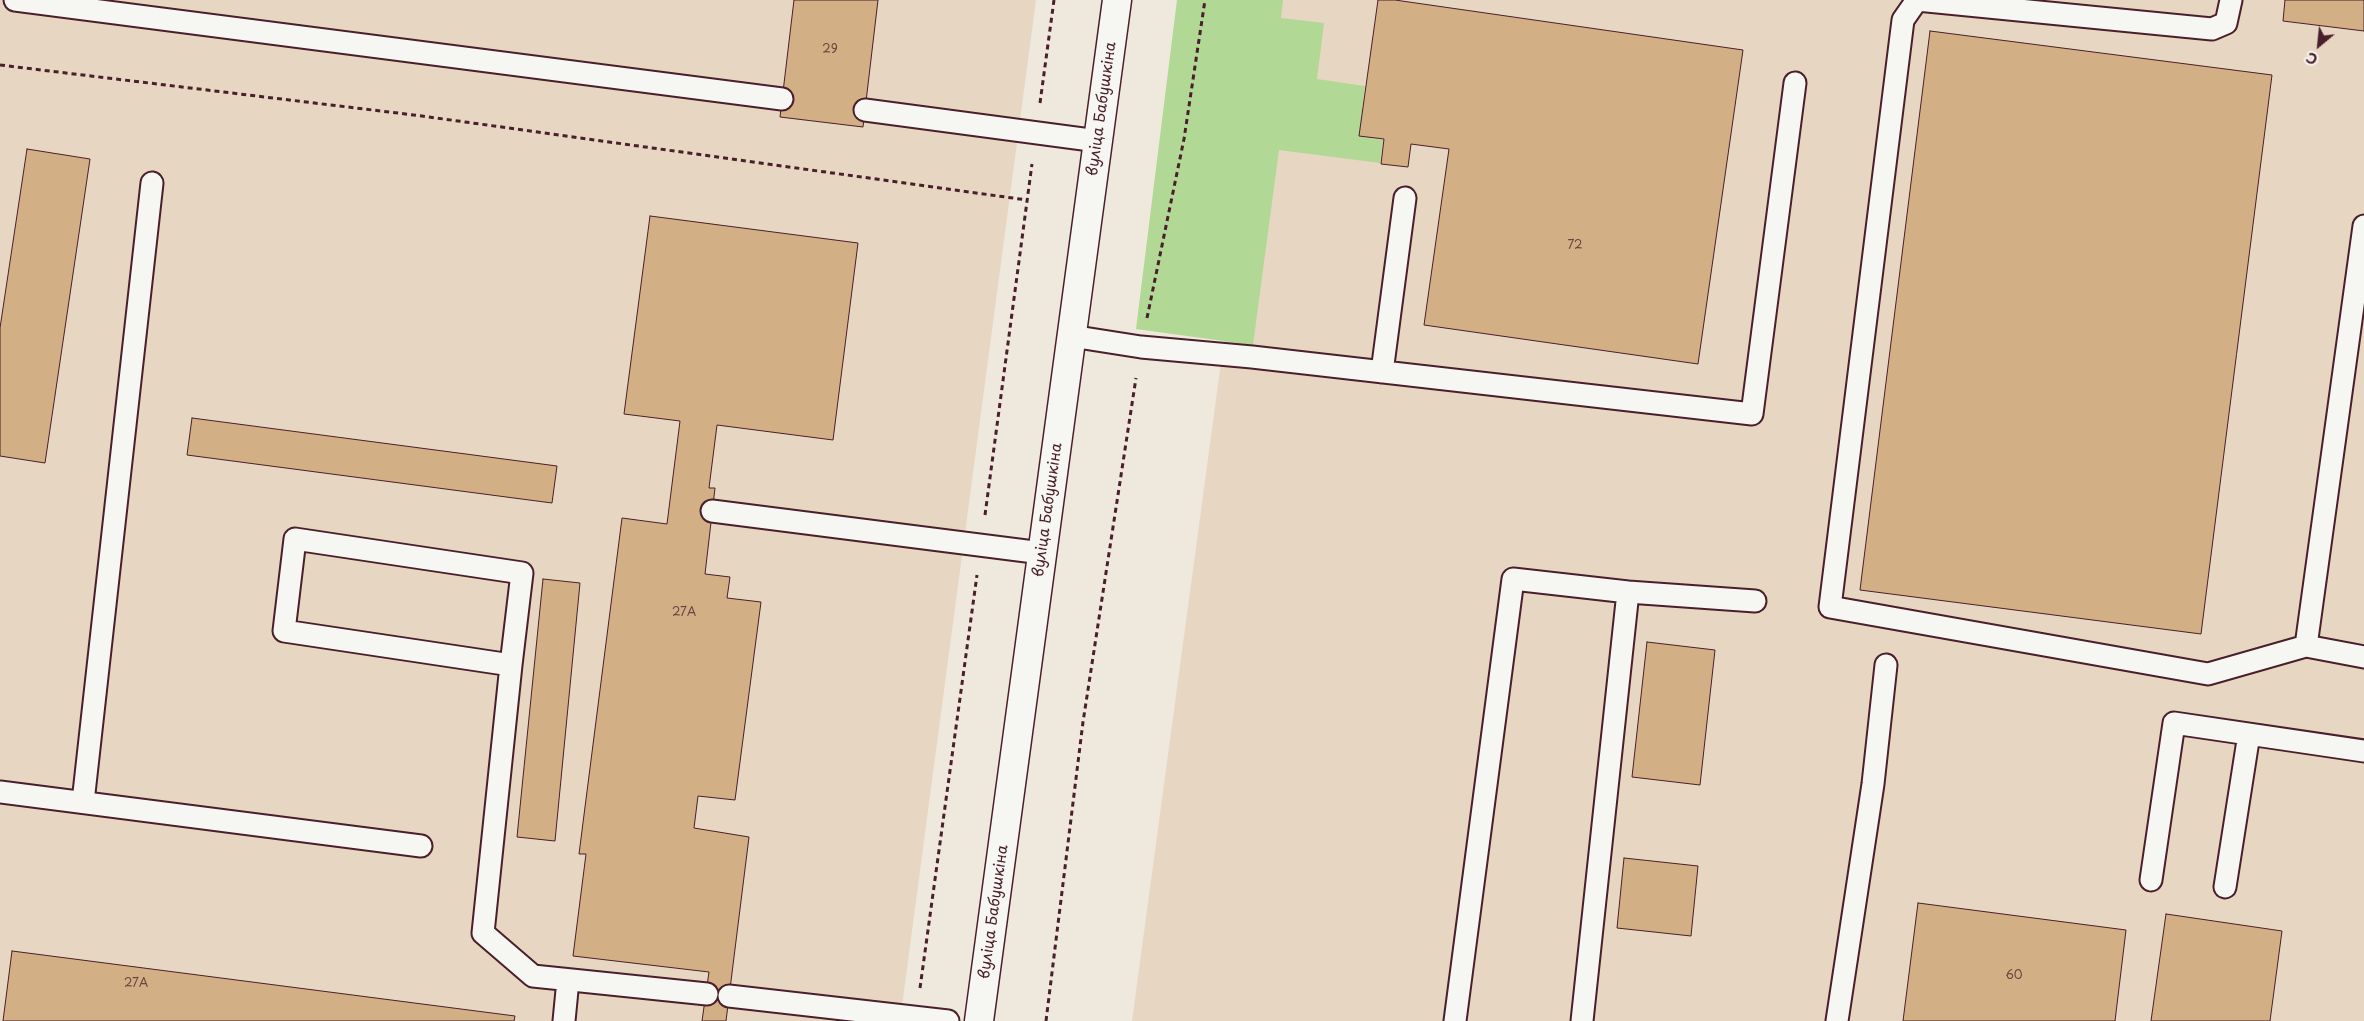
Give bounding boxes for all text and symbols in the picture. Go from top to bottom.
north arrow [2294,20,2344,70]
street label: вуліца Бабушкіна [1084,41,1120,177]
house number: 29 [822,43,838,57]
text: С [2302,47,2321,70]
house number: 72 [1567,239,1583,253]
street label: вуліца Бабушкіна [1030,442,1066,578]
house number: 27А [672,606,696,620]
street label: вуліца Бабушкіна [976,844,1012,980]
house number: 60 [2005,969,2023,983]
house number: 27А [124,977,148,991]

